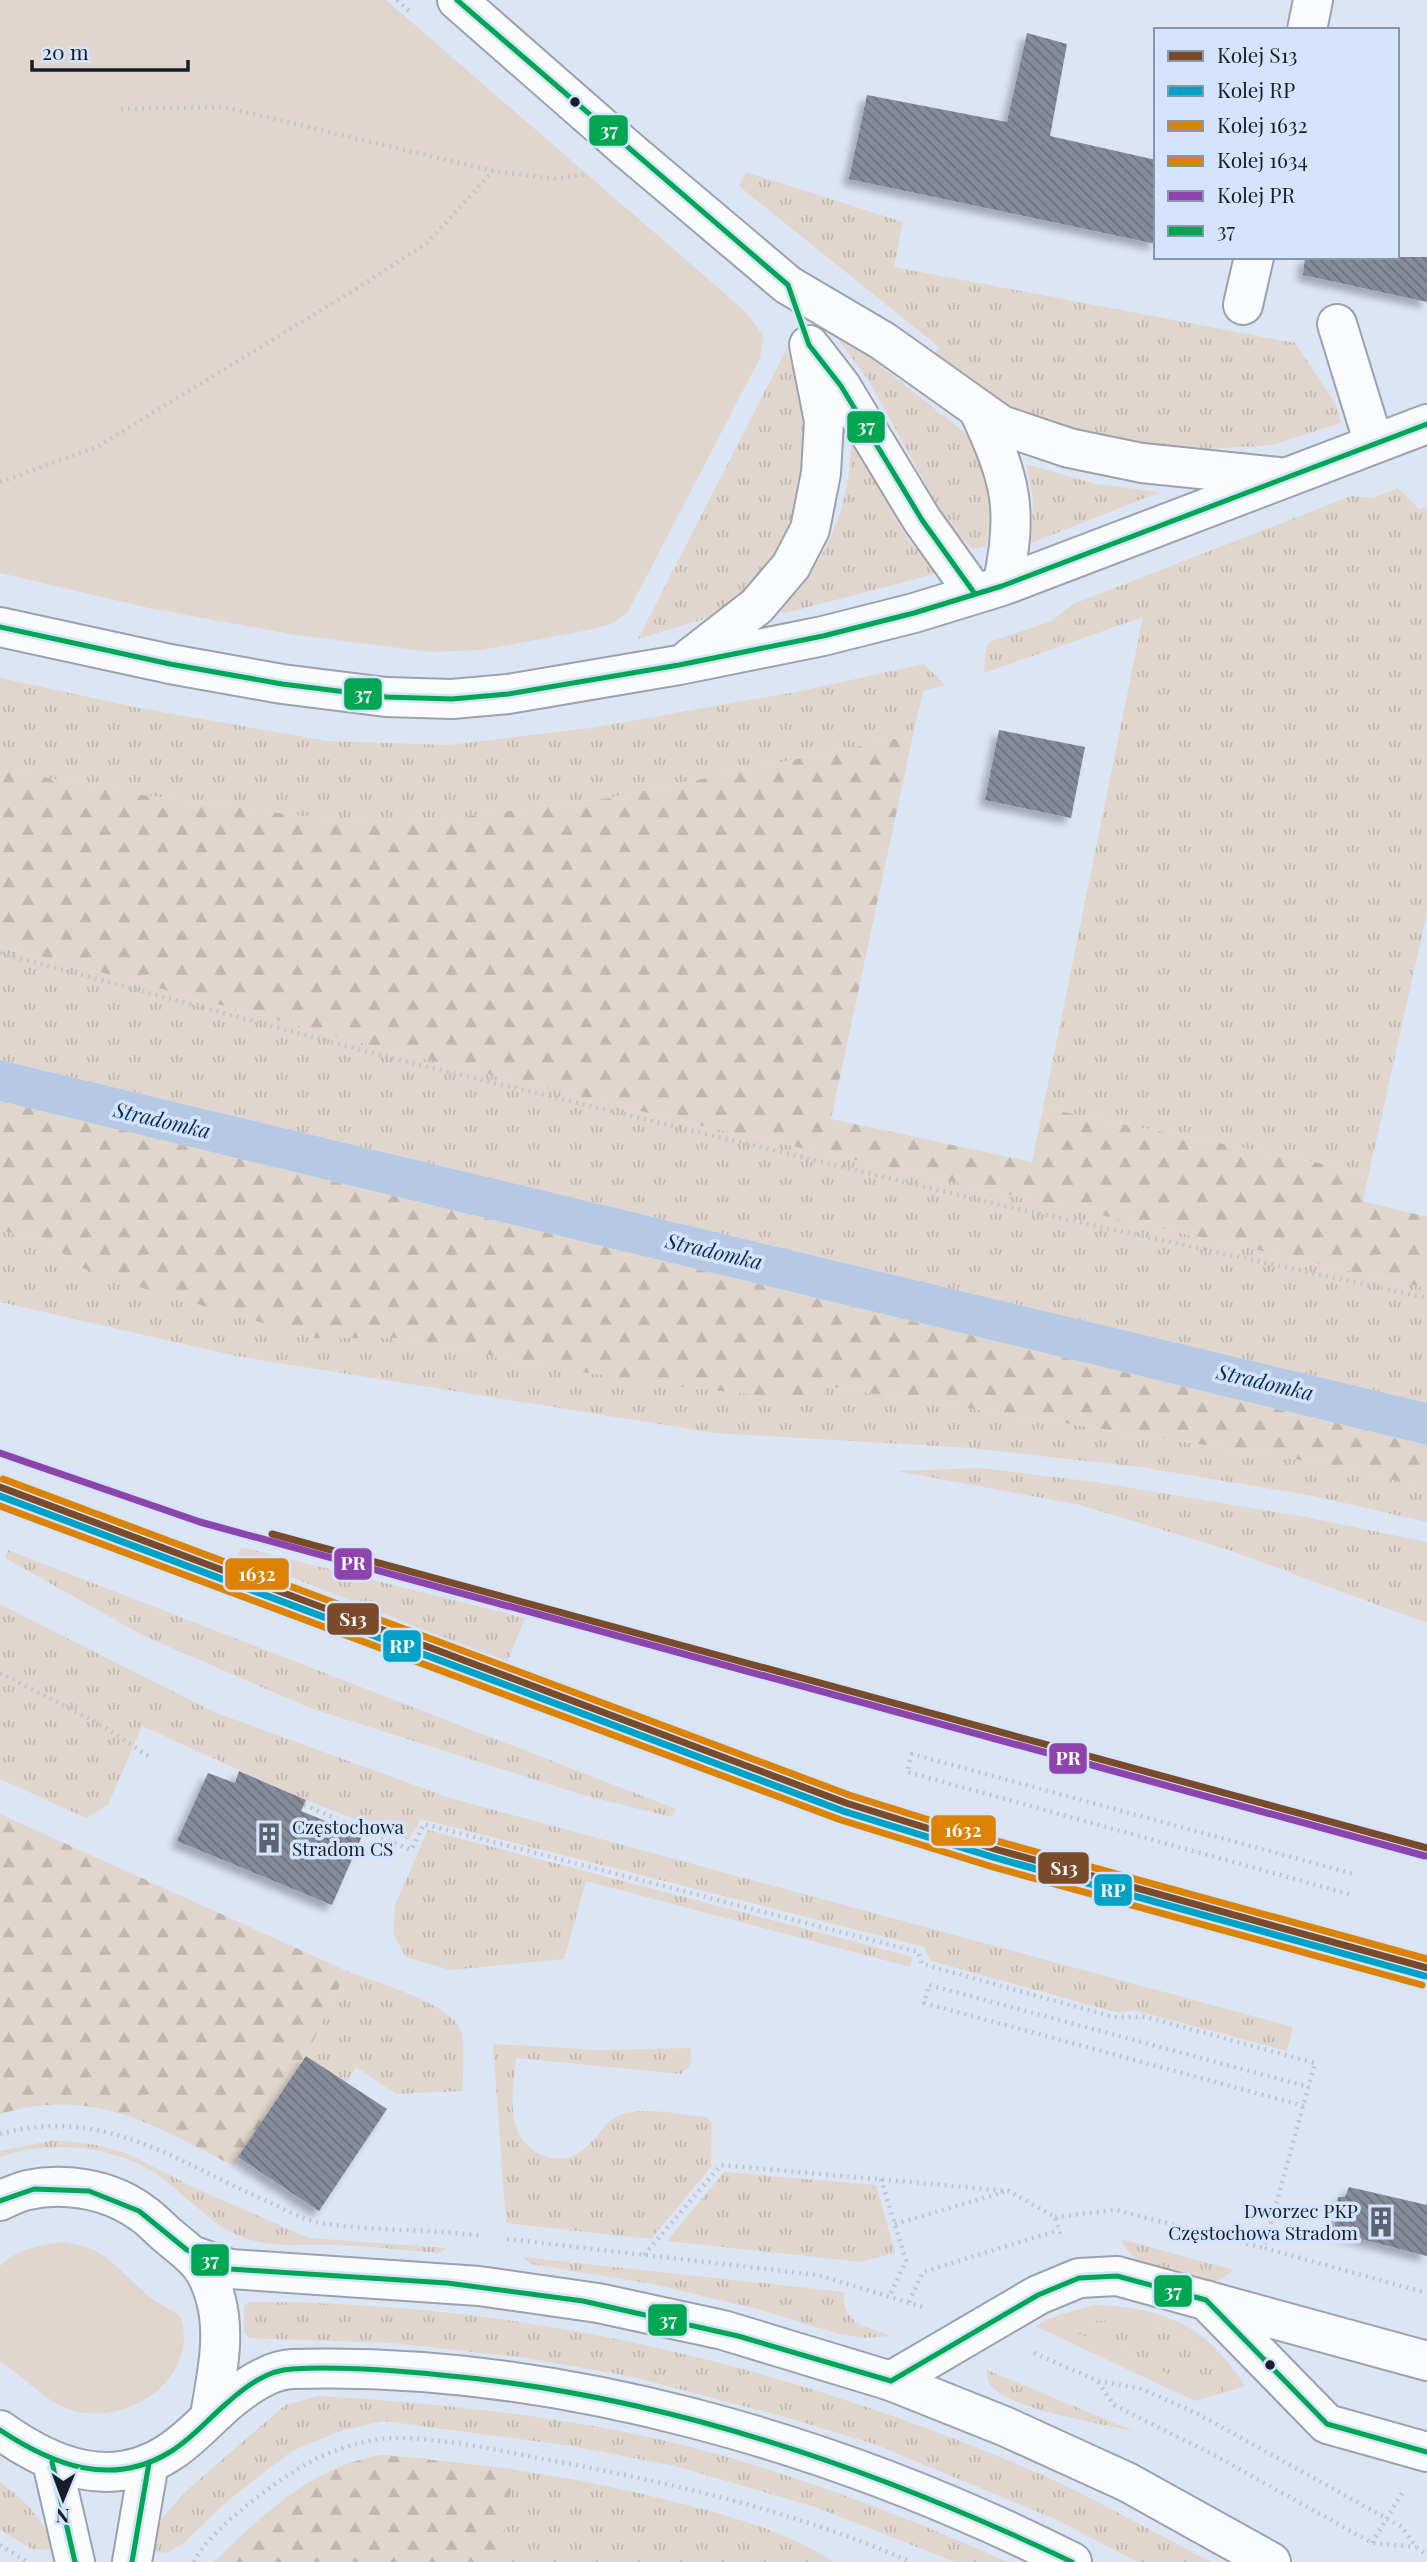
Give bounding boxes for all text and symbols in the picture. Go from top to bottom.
scale bar [32,28,187,72]
legend [1154,28,1399,259]
text: 20 m [42,37,89,65]
text: Kolej S13 [1217,40,1298,68]
text: Kolej RP [1217,75,1295,103]
unlabelled marker [568,95,582,109]
text: Kolej 1632 [1217,110,1307,138]
line badge: 37 [588,114,629,147]
text: 37 [600,116,618,142]
text: Kolej 1634 [1217,145,1308,173]
text: Kolej PR [1217,180,1296,208]
text: 37 [1217,215,1235,243]
line badge: 37 [846,410,886,444]
text: 37 [857,412,875,438]
line badge: 37 [343,677,383,711]
text: 37 [354,680,372,706]
water label: Stradomka [110,1094,214,1144]
water label: Stradomka [662,1225,766,1275]
water label: Stradomka [1213,1356,1317,1406]
line badge: PR [333,1547,373,1581]
text: PR [340,1549,366,1575]
line badge: 1632 [224,1557,290,1591]
text: 1632 [238,1560,276,1586]
line badge: S13 [326,1602,380,1636]
text: S13 [339,1605,367,1631]
line badge: RP [382,1629,422,1663]
text: RP [389,1632,415,1658]
line badge: PR [1048,1742,1088,1775]
text: PR [1055,1744,1081,1770]
place label: Częstochowa Stradom CS [292,1813,405,1861]
line badge: 1632 [930,1814,997,1847]
text: 1632 [944,1816,982,1842]
building icon: Częstochowa Stradom CS [252,1821,286,1855]
line badge: S13 [1037,1851,1090,1885]
text: S13 [1050,1854,1078,1880]
line badge: RP [1093,1873,1133,1907]
text: RP [1100,1876,1126,1902]
place label: Dworzec PKP Częstochowa Stradom [1168,2197,1358,2245]
building icon: Dworzec PKP Częstochowa Stradom [1364,2205,1398,2239]
line badge: 37 [190,2243,230,2277]
text: 37 [201,2246,219,2272]
line badge: 37 [1153,2274,1193,2308]
text: 37 [1164,2277,1182,2303]
line badge: 37 [647,2303,688,2337]
text: 37 [659,2306,677,2332]
unlabelled marker [1263,2358,1277,2372]
north arrow [28,2464,98,2534]
text: N [55,2504,70,2530]

